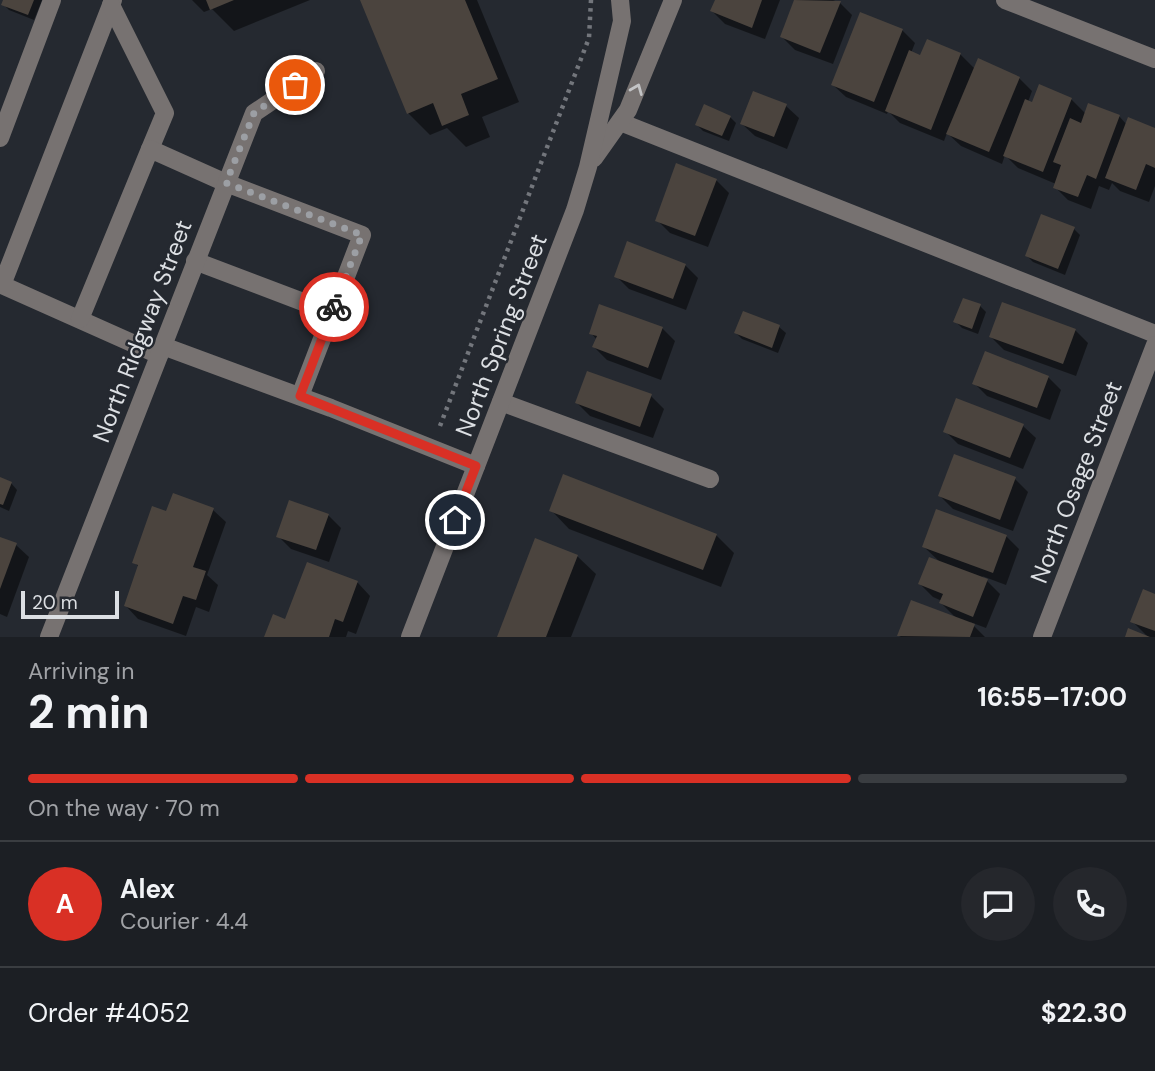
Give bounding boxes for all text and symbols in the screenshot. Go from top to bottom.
pin [265,55,325,115]
icon: bag [276,66,314,104]
one-way arrow [628,83,642,95]
street label: North Ridgway Street [85,215,199,447]
street label: North Spring Street [448,229,554,441]
courier [299,272,369,342]
icon: bike [315,288,353,326]
street label: North Osage Street [1023,377,1129,587]
pin [425,490,485,550]
icon: home [436,501,474,539]
scale bar [21,588,119,620]
text: 20 m [32,590,78,615]
text: Arriving in [28,656,134,686]
text: 16:55–17:00 [977,680,1127,714]
text: 2 min [28,682,150,742]
text: On the way · 70 m [28,793,220,823]
button: chat [961,867,1035,941]
button: phone [1053,867,1127,941]
text: Alex [120,872,175,906]
text: A [56,887,74,921]
text: Courier · 4.4 [120,906,248,936]
text: Order #4052 [28,996,190,1030]
text: $22.30 [1041,996,1127,1030]

